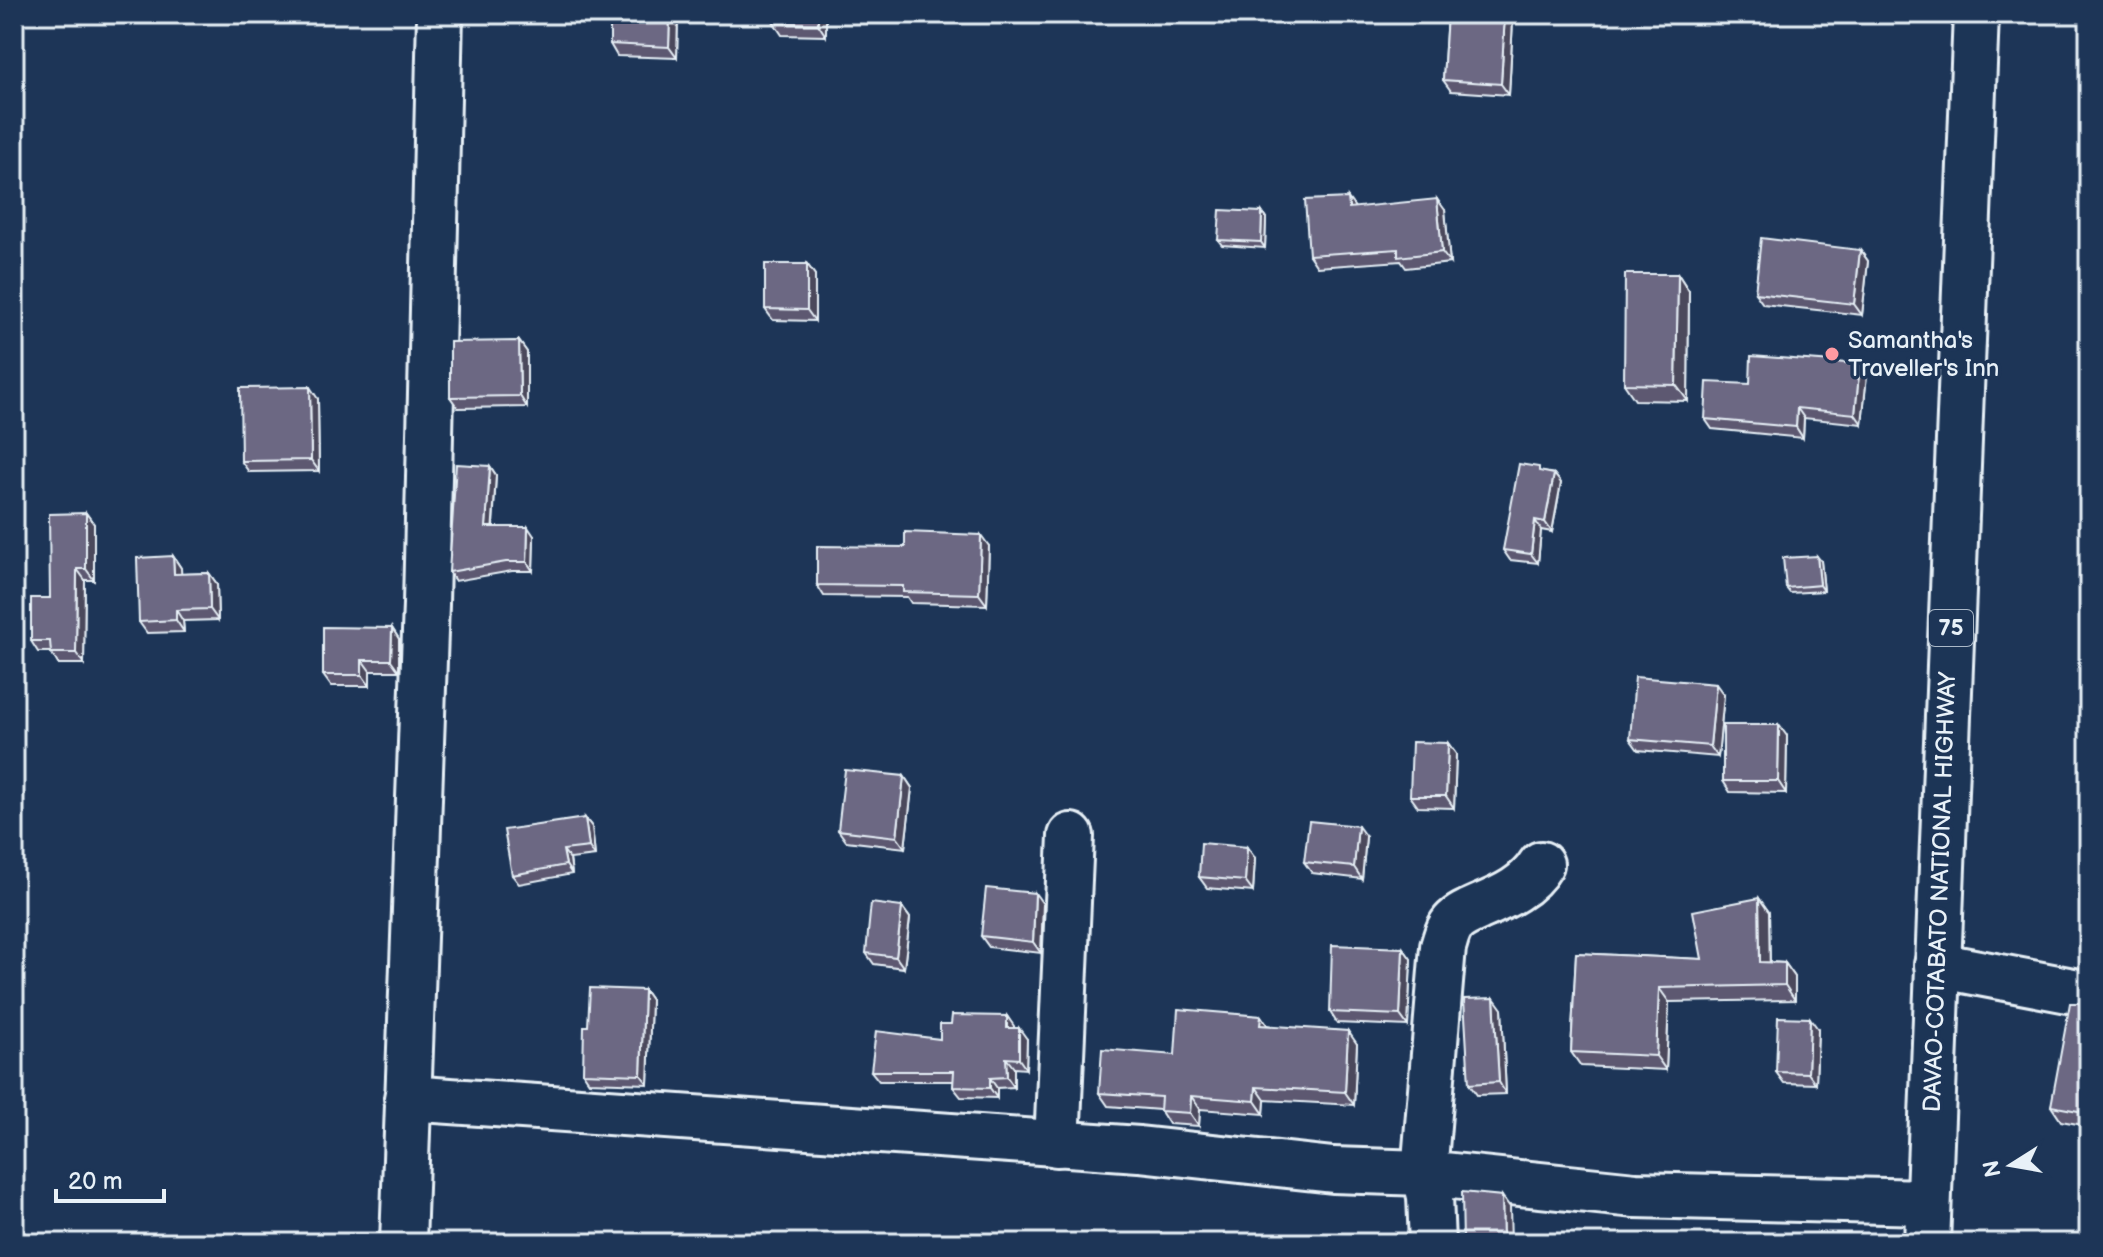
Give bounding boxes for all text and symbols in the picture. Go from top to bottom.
place label: Samantha's Traveller's Inn [1848,326,1999,383]
marker: Samantha's Traveller's Inn [1823,345,1841,363]
road number: 75 [1929,610,1973,646]
street label: DAVAO-COTABATO NATIONAL HIGHWAY [1918,670,1962,1113]
north arrow [1971,1125,2051,1205]
scale bar [56,1153,164,1203]
text: N [1978,1158,2008,1179]
text: 20 m [68,1167,123,1196]

